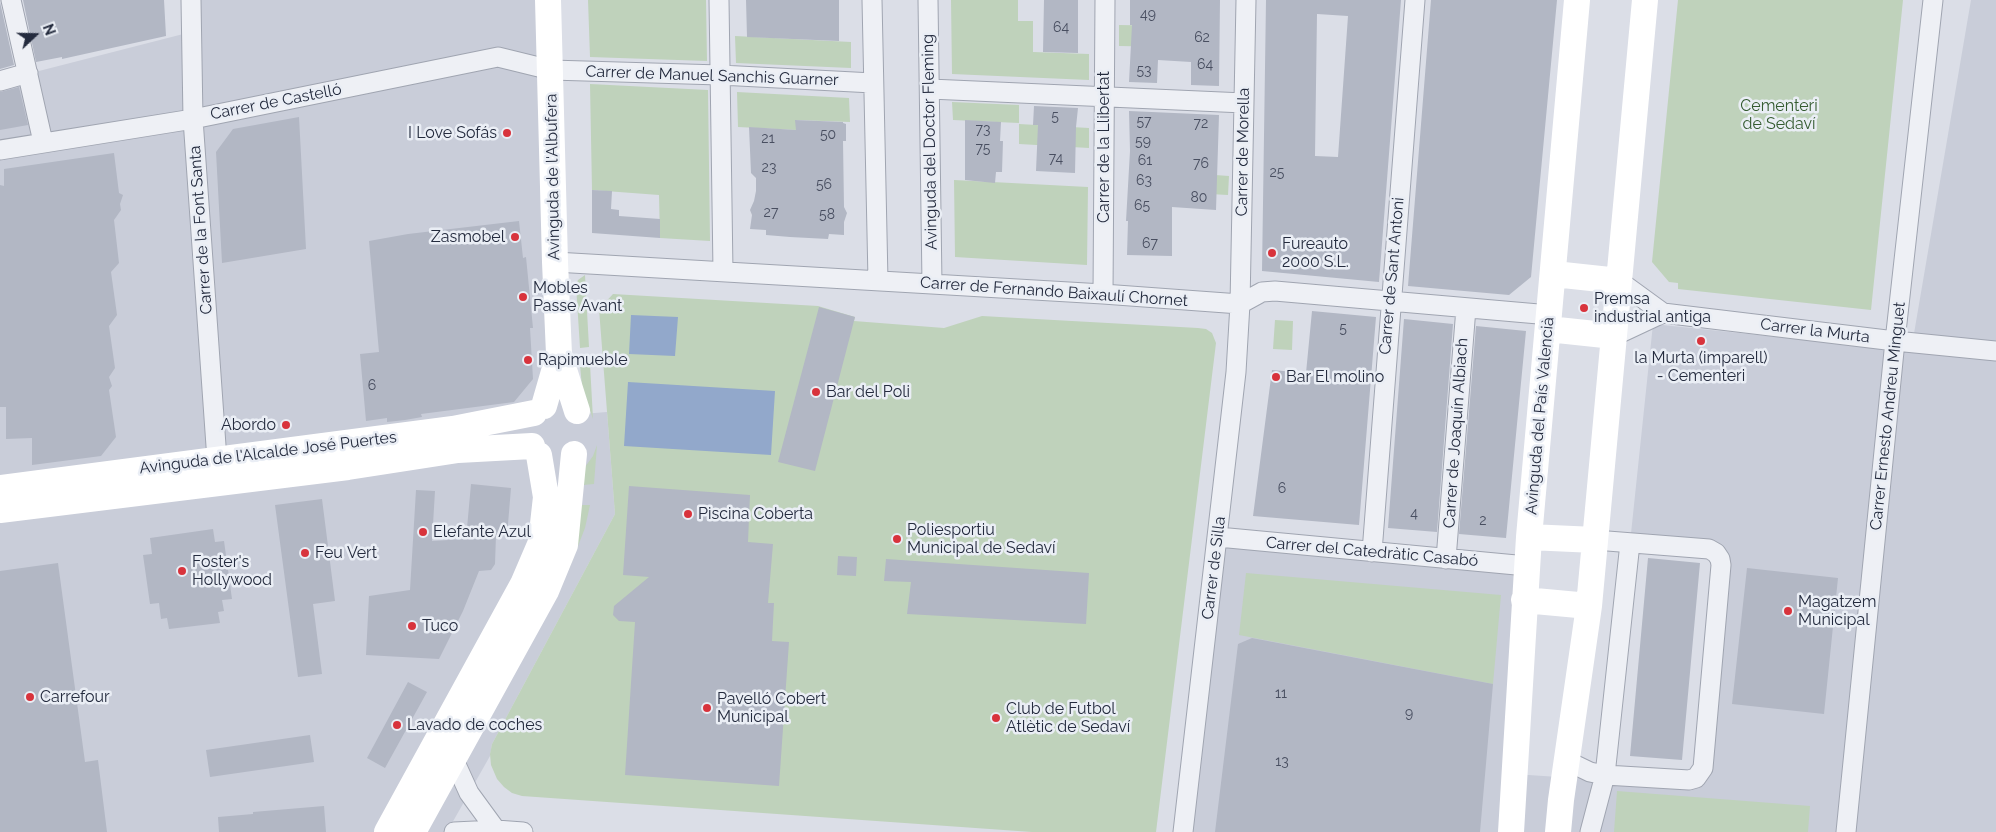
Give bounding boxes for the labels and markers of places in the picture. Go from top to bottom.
place label: I Love Sofás [408,123,497,143]
marker: I Love Sofás [501,127,513,139]
place label: Zasmobel [431,227,505,247]
marker: Zasmobel [509,231,521,243]
place label: Fureauto 2000 S.L. [1282,234,1349,272]
marker: Fureauto 2000 S.L. [1266,247,1278,259]
place label: Mobles Passe Avant [533,278,622,316]
place label: Premsa industrial antiga [1594,289,1711,327]
marker: Mobles Passe Avant [517,291,529,303]
marker: Premsa industrial antiga [1578,302,1590,314]
marker: la Murta (imparell) - Cementeri [1695,335,1707,347]
place label: la Murta (imparell) - Cementeri [1634,348,1768,386]
place label: Rapimueble [538,350,628,370]
marker: Rapimueble [522,354,534,366]
place label: Bar El molino [1286,367,1384,387]
marker: Bar El molino [1270,371,1282,383]
place label: Bar del Poli [826,382,910,402]
marker: Bar del Poli [810,386,822,398]
place label: Abordo [221,415,276,435]
marker: Abordo [280,419,292,431]
place label: Piscina Coberta [698,504,813,524]
marker: Piscina Coberta [682,508,694,520]
place label: Poliesportiu Municipal de Sedaví [907,520,1056,558]
place label: Elefante Azul [433,522,531,542]
marker: Elefante Azul [417,526,429,538]
marker: Poliesportiu Municipal de Sedaví [891,533,903,545]
place label: Feu Vert [315,543,377,563]
marker: Feu Vert [299,547,311,559]
place label: Foster's Hollywood [192,552,272,590]
marker: Foster's Hollywood [176,565,188,577]
place label: Magatzem Municipal [1798,592,1876,630]
marker: Magatzem Municipal [1782,605,1794,617]
place label: Tuco [422,616,458,636]
marker: Tuco [406,620,418,632]
place label: Carrefour [40,687,110,707]
place label: Pavelló Cobert Municipal [717,689,826,727]
marker: Carrefour [24,691,36,703]
place label: Club de Futbol Atlètic de Sedaví [1006,699,1130,737]
marker: Pavelló Cobert Municipal [701,702,713,714]
marker: Club de Futbol Atlètic de Sedaví [990,712,1002,724]
place label: Lavado de coches [407,715,542,735]
marker: Lavado de coches [391,719,403,731]

